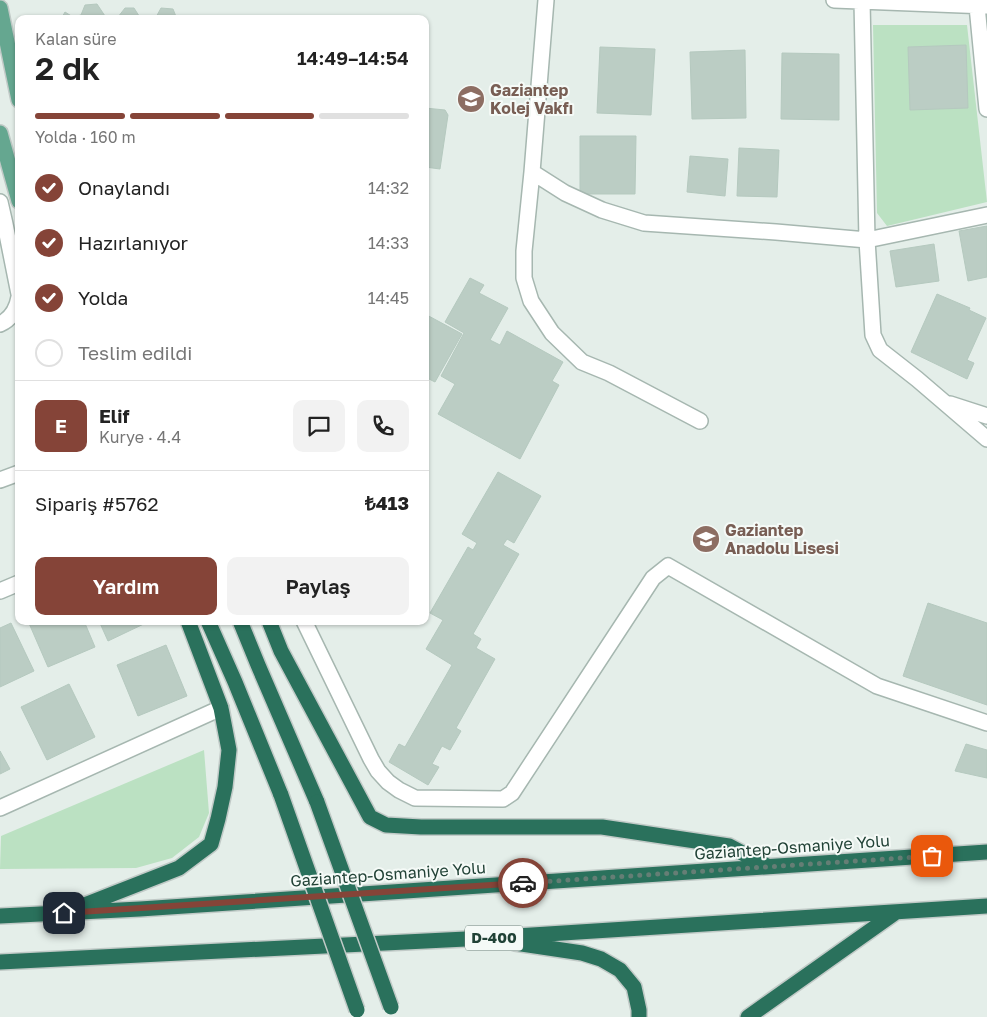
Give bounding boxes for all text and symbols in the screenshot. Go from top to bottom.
text: Kalan süre [35,29,116,49]
text: 14:49–14:54 [297,46,409,69]
text: 2 dk [35,49,100,87]
place label: Gaziantep Kolej Vakfı [490,80,573,118]
school or university icon: Gaziantep Kolej Vakfı [456,84,486,114]
text: Yolda · 160 m [35,127,136,147]
icon: check [35,174,63,202]
text: Onaylandı [78,176,170,199]
text: 14:32 [368,178,409,198]
icon: check [35,229,63,257]
text: Hazırlanıyor [78,231,188,254]
text: 14:33 [368,233,409,253]
icon: check [35,284,63,312]
text: Yolda [78,286,128,309]
text: 14:45 [368,288,409,308]
text: Teslim edildi [78,341,192,364]
button: chat [293,400,345,452]
button: phone [357,400,409,452]
text: Elif [99,404,129,427]
text: E [55,414,67,437]
text: Kurye · 4.4 [99,427,181,447]
text: ₺413 [365,491,409,514]
text: Sipariş #5762 [35,492,159,515]
place label: Gaziantep Anadolu Lisesi [725,520,839,558]
school or university icon: Gaziantep Anadolu Lisesi [691,524,721,554]
button: Yardım [35,557,217,615]
button: Paylaş [227,557,409,615]
street label: Gaziantep-Osmaniye Yolu [694,830,890,864]
pin [911,835,953,877]
icon: bag [918,842,946,870]
street label: Gaziantep-Osmaniye Yolu [290,857,486,891]
courier [498,858,548,908]
icon: car [509,869,537,897]
pin [43,892,85,934]
icon: home [50,899,78,927]
road number: D-400 [465,926,523,950]

